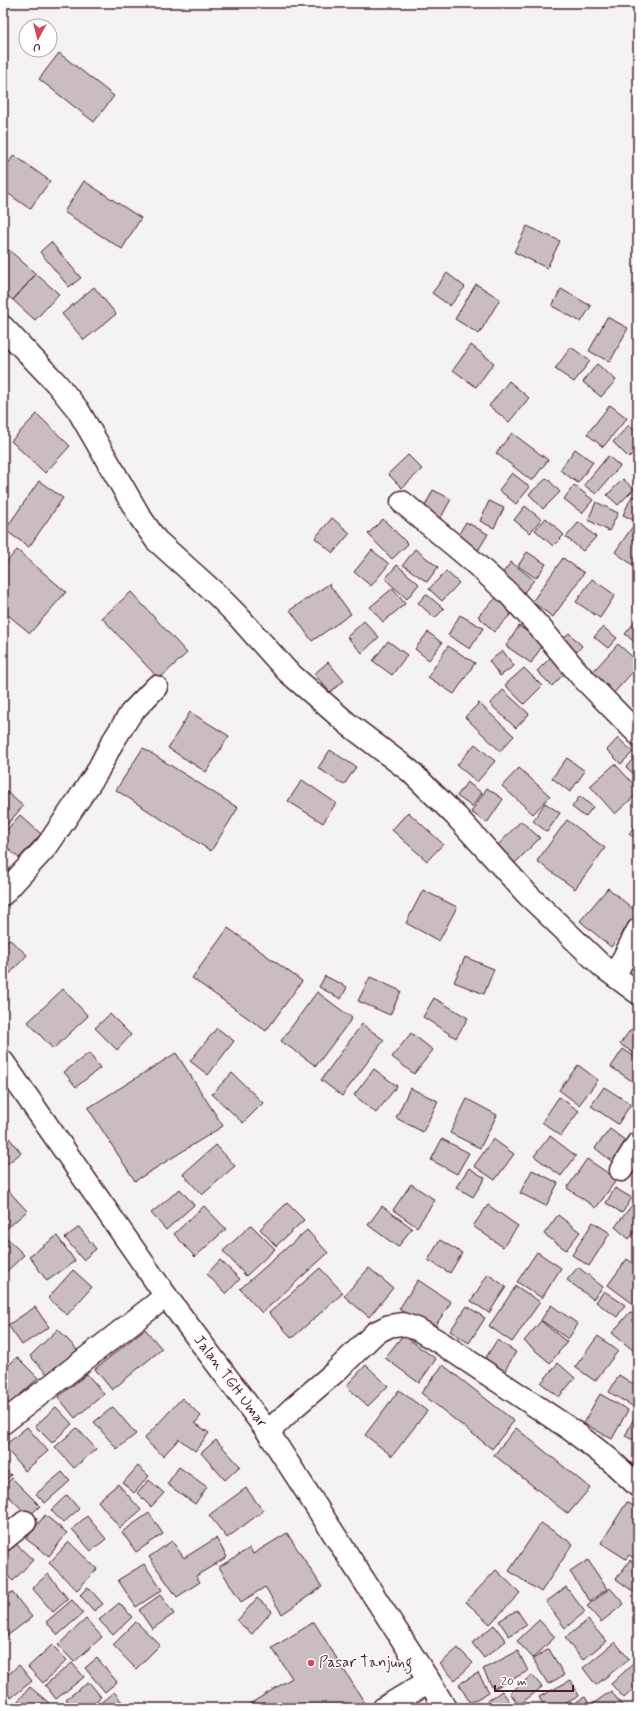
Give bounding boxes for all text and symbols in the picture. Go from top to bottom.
north arrow [18,18,58,58]
text: U [32,40,41,54]
street label: Jalan TGH Umar [189,1331,272,1432]
place label: Pasar Tanjung [319,1653,412,1674]
marker: Pasar Tanjung [306,1658,316,1668]
scale bar [495,1667,573,1693]
text: 20 m [501,1674,527,1690]

